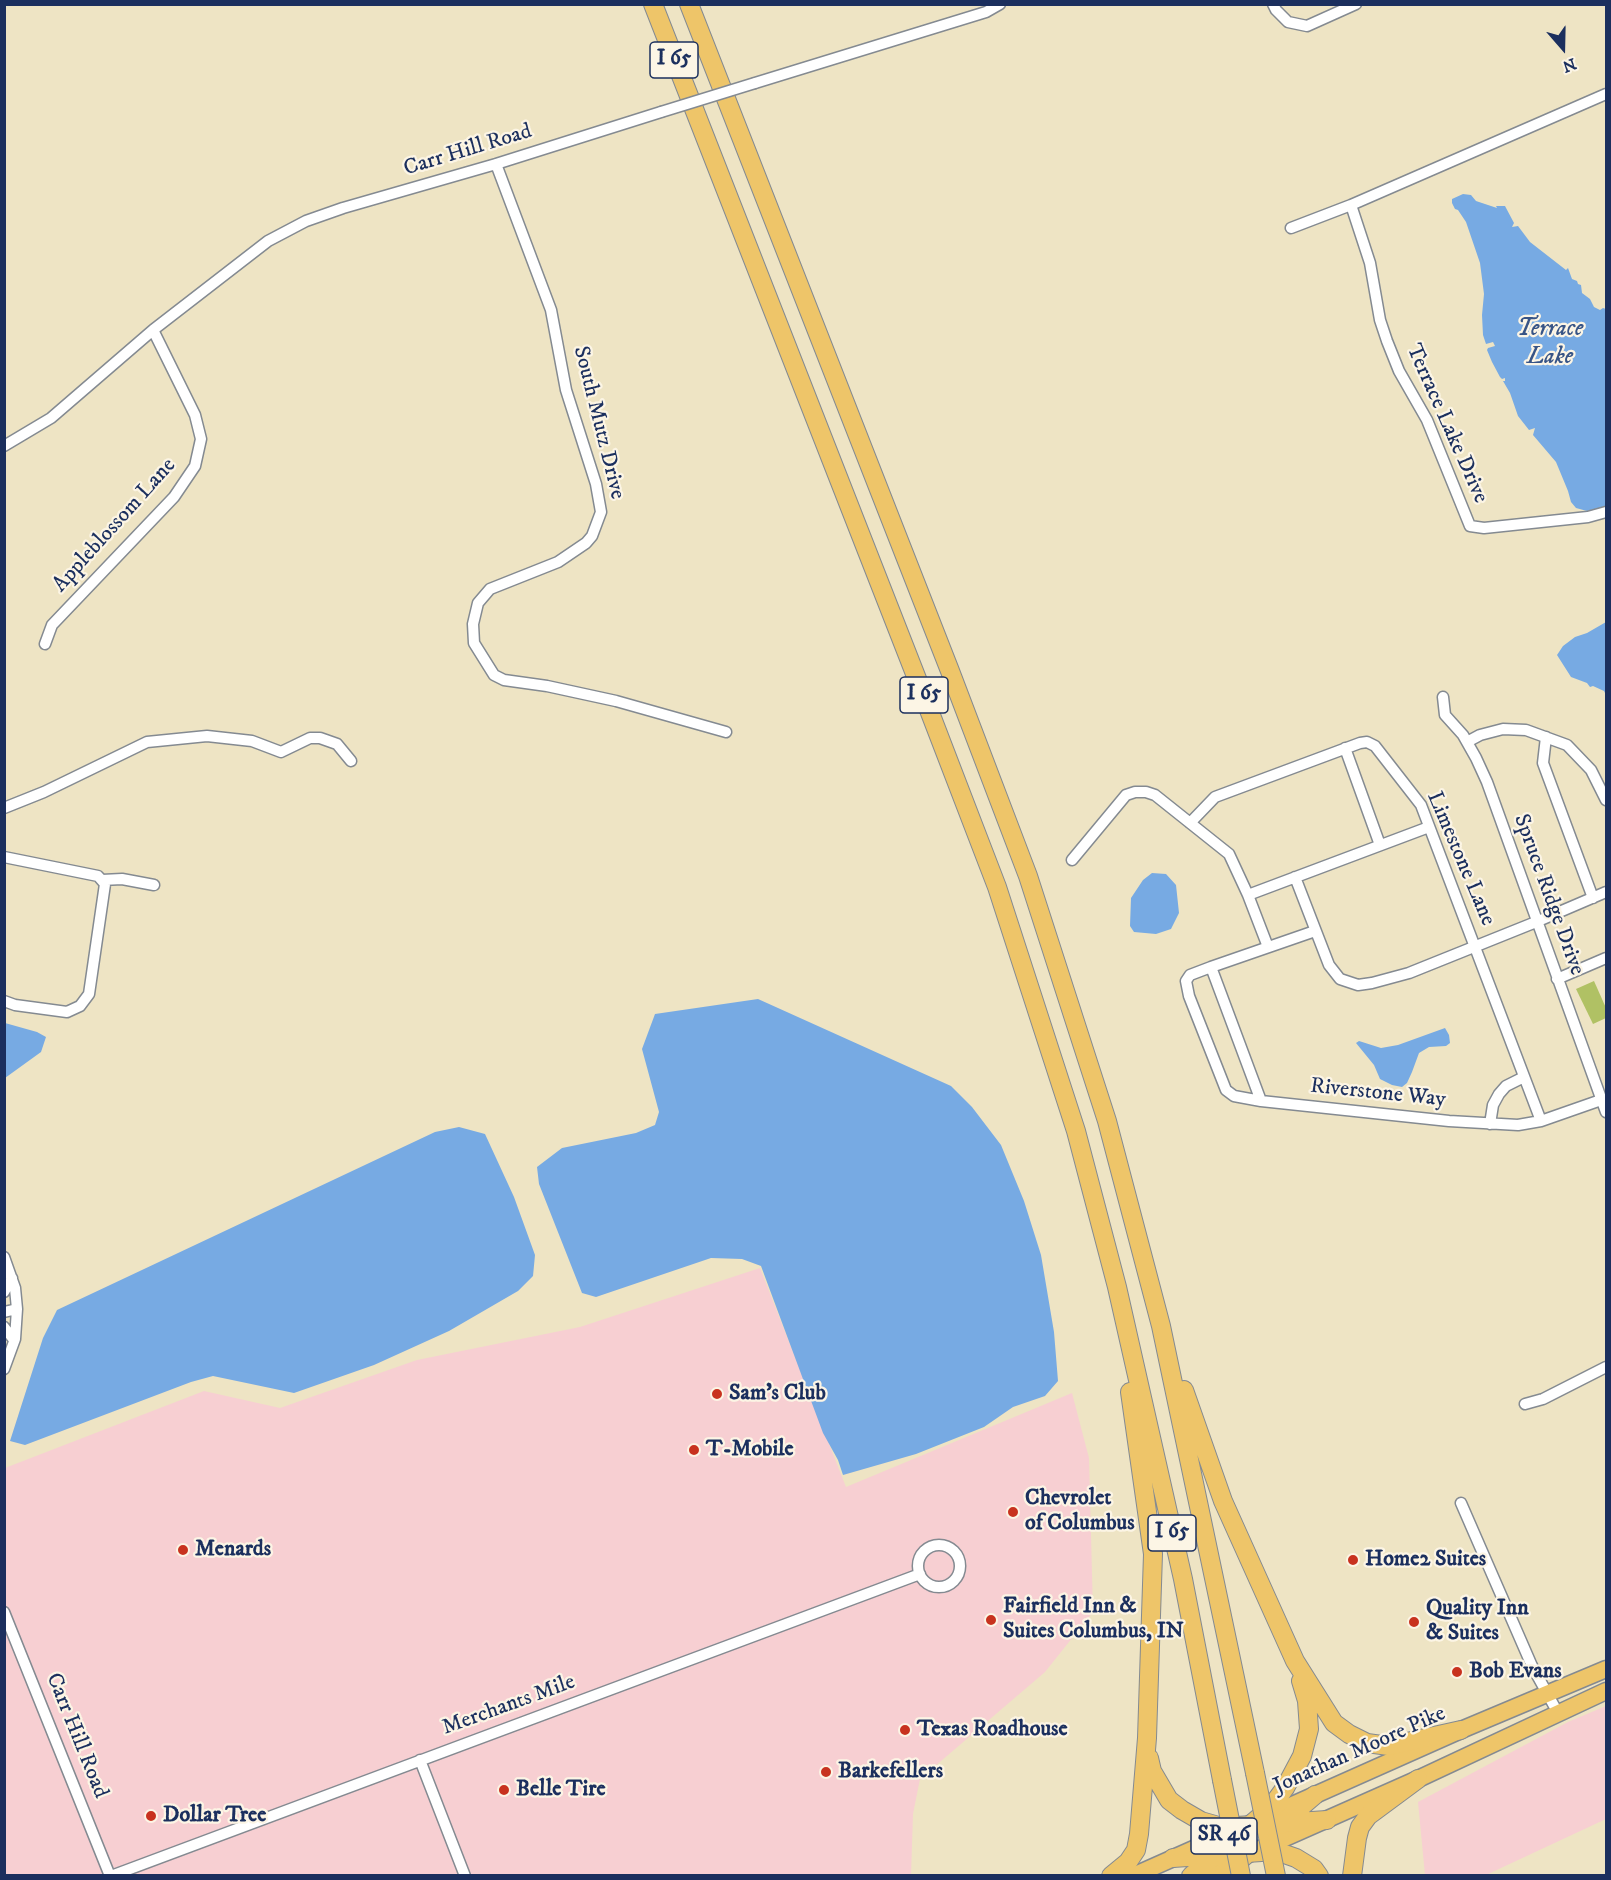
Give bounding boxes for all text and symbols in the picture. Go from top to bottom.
north arrow [1533,18,1593,78]
road number: I 65 [650,42,698,78]
text: N [1560,53,1579,77]
street label: Carr Hill Road [401,119,535,183]
water label: Terrace Lake [1517,316,1583,372]
street label: Terrace Lake Drive [1399,340,1493,508]
street label: South Mutz Drive [566,344,630,502]
street label: Appleblossom Lane [48,453,182,599]
road number: I 65 [900,677,948,713]
street label: Limestone Lane [1420,788,1500,930]
street label: Spruce Ridge Drive [1507,811,1589,979]
street label: Riverstone Way [1309,1074,1447,1114]
place label: Sam's Club [729,1381,826,1407]
marker: Sam's Club [710,1387,724,1401]
place label: T-Mobile [706,1437,794,1463]
marker: T-Mobile [687,1443,701,1457]
place label: Chevrolet of Columbus [1025,1486,1134,1538]
marker: Chevrolet of Columbus [1006,1505,1020,1519]
road number: I 65 [1148,1515,1196,1551]
place label: Menards [195,1537,271,1563]
marker: Menards [176,1543,190,1557]
place label: Home2 Suites [1365,1547,1486,1573]
marker: Home2 Suites [1346,1553,1360,1567]
place label: Fairfield Inn & Suites Columbus, IN [1003,1594,1184,1646]
place label: Quality Inn & Suites [1426,1596,1529,1648]
marker: Fairfield Inn & Suites Columbus, IN [984,1613,998,1627]
marker: Quality Inn & Suites [1407,1615,1421,1629]
place label: Bob Evans [1469,1659,1562,1685]
marker: Bob Evans [1450,1665,1464,1679]
street label: Carr Hill Road [39,1670,113,1802]
street label: Merchants Mile [439,1670,579,1742]
street label: Jonathan Moore Pike [1270,1701,1450,1801]
place label: Texas Roadhouse [917,1717,1068,1743]
marker: Texas Roadhouse [898,1723,912,1737]
place label: Barkefellers [838,1759,943,1785]
marker: Barkefellers [819,1765,833,1779]
place label: Belle Tire [516,1777,606,1803]
marker: Belle Tire [497,1783,511,1797]
place label: Dollar Tree [163,1803,266,1829]
marker: Dollar Tree [144,1809,158,1823]
road number: SR 46 [1191,1818,1257,1854]

